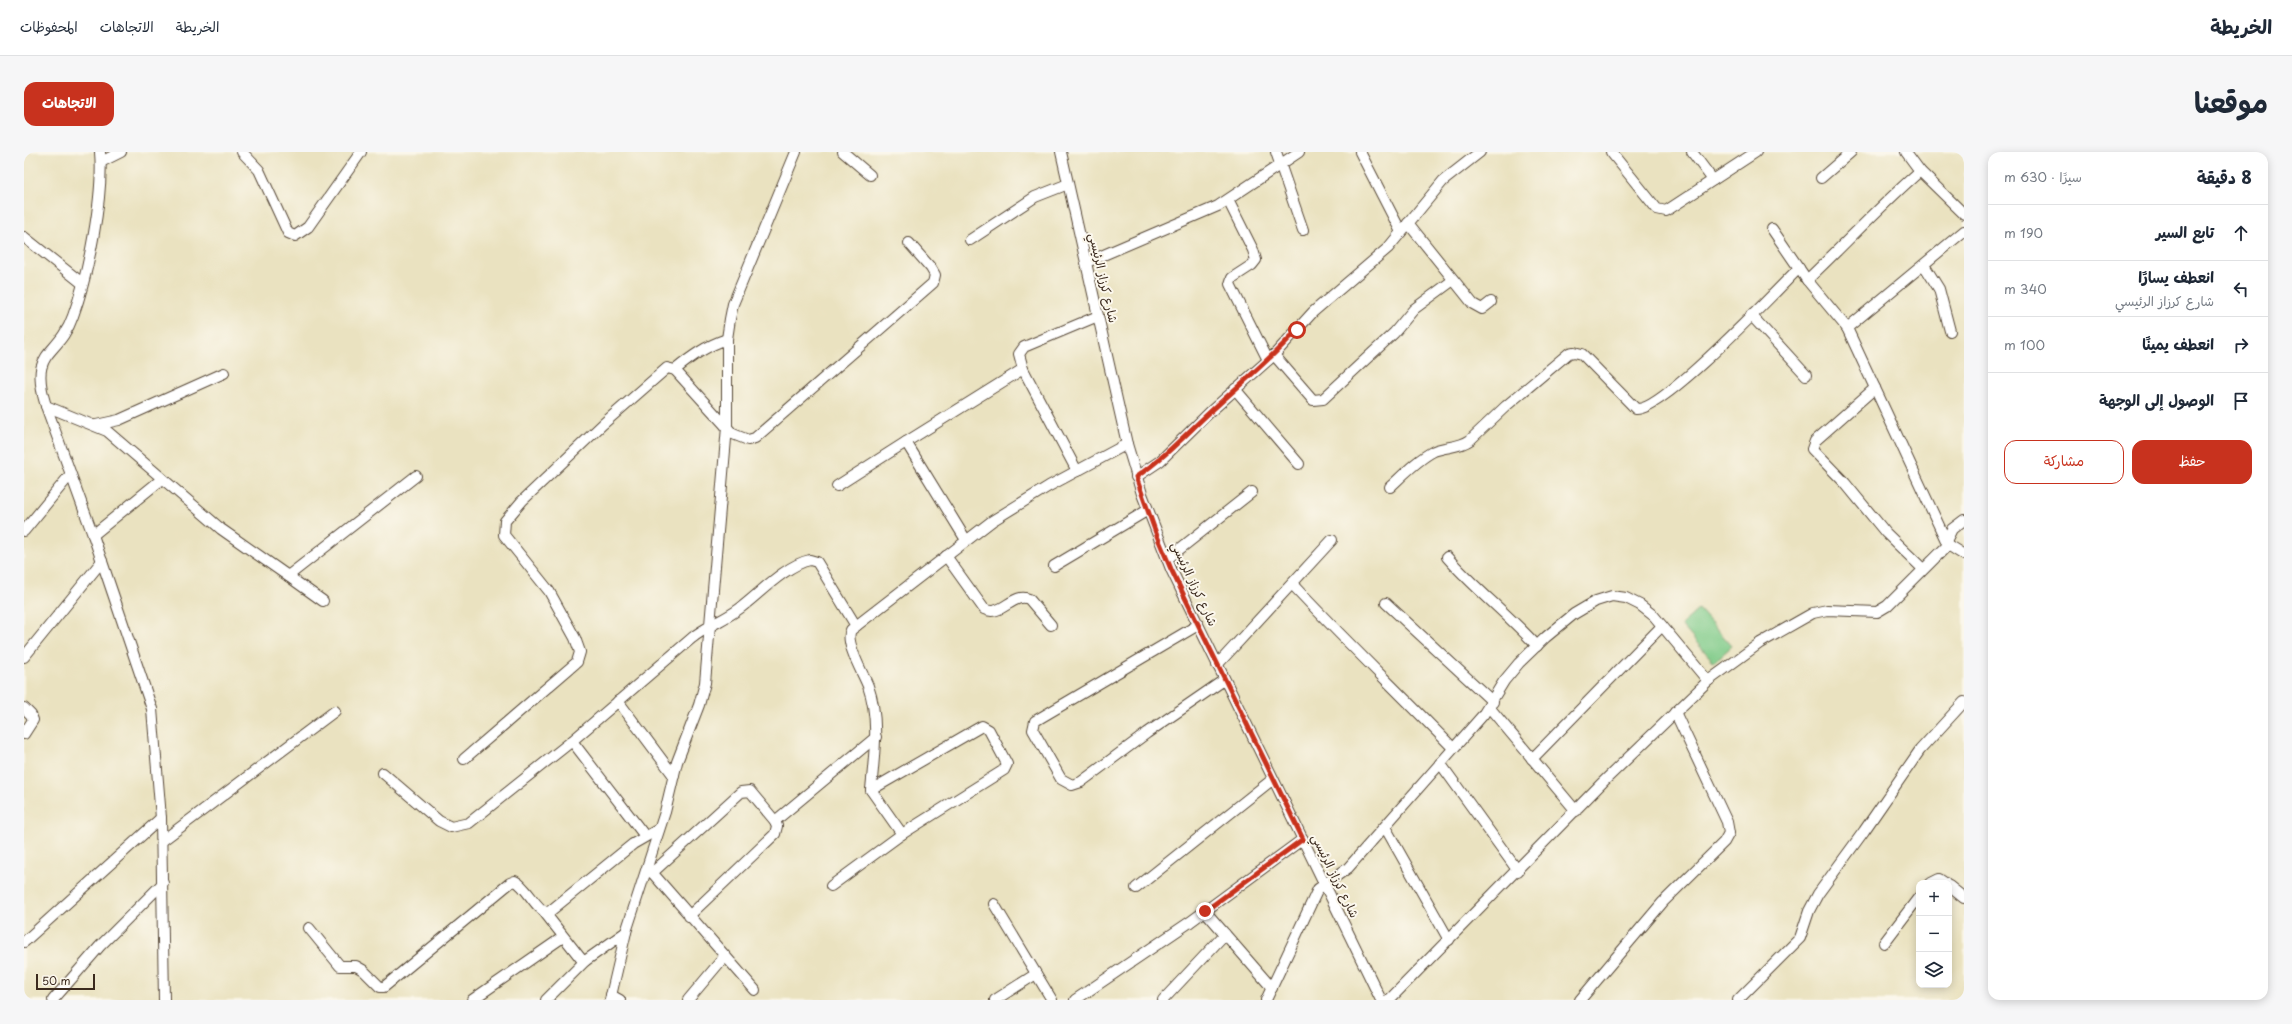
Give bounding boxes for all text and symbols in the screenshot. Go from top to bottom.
text: الخريطة [2210,12,2272,40]
text: المحفوظات [20,16,78,37]
text: الاتجاهات [100,16,154,37]
text: الخريطة [176,16,219,37]
text: موقعنا [2194,80,2268,123]
button: الاتجاهات [24,82,114,126]
text: 8 دقيقة [2197,164,2252,190]
text: سيرًا · 630 m [2004,167,2082,186]
text: تابع السير [2156,220,2214,243]
icon: ahead [2230,222,2252,244]
text: 190 m [2004,223,2043,242]
street label: شارع كرزاز الرئيسي [1082,231,1123,325]
text: انعطف يسارًا [2138,265,2214,288]
icon: left [2230,278,2252,300]
text: 340 m [2004,279,2047,298]
text: شارع كرزاز الرئيسي [2115,291,2214,310]
route start [1288,321,1306,339]
text: انعطف يمينًا [2142,332,2214,355]
icon: right [2230,334,2252,356]
text: 100 m [2004,335,2045,354]
text: الوصول إلى الوجهة [2099,388,2214,411]
icon: arrive [2230,390,2252,412]
button: مشاركة [2004,440,2124,484]
button: حفظ [2132,440,2252,484]
street label: شارع كرزاز الرئيسي [1165,538,1222,630]
street label: شارع كرزاز الرئيسي [1305,831,1364,922]
map controls [1916,880,1952,988]
button: + [1916,880,1952,916]
route end [1196,902,1214,920]
button: − [1916,916,1952,952]
button: layers [1916,952,1952,988]
scale bar [36,972,95,991]
text: 50 m [42,972,71,989]

